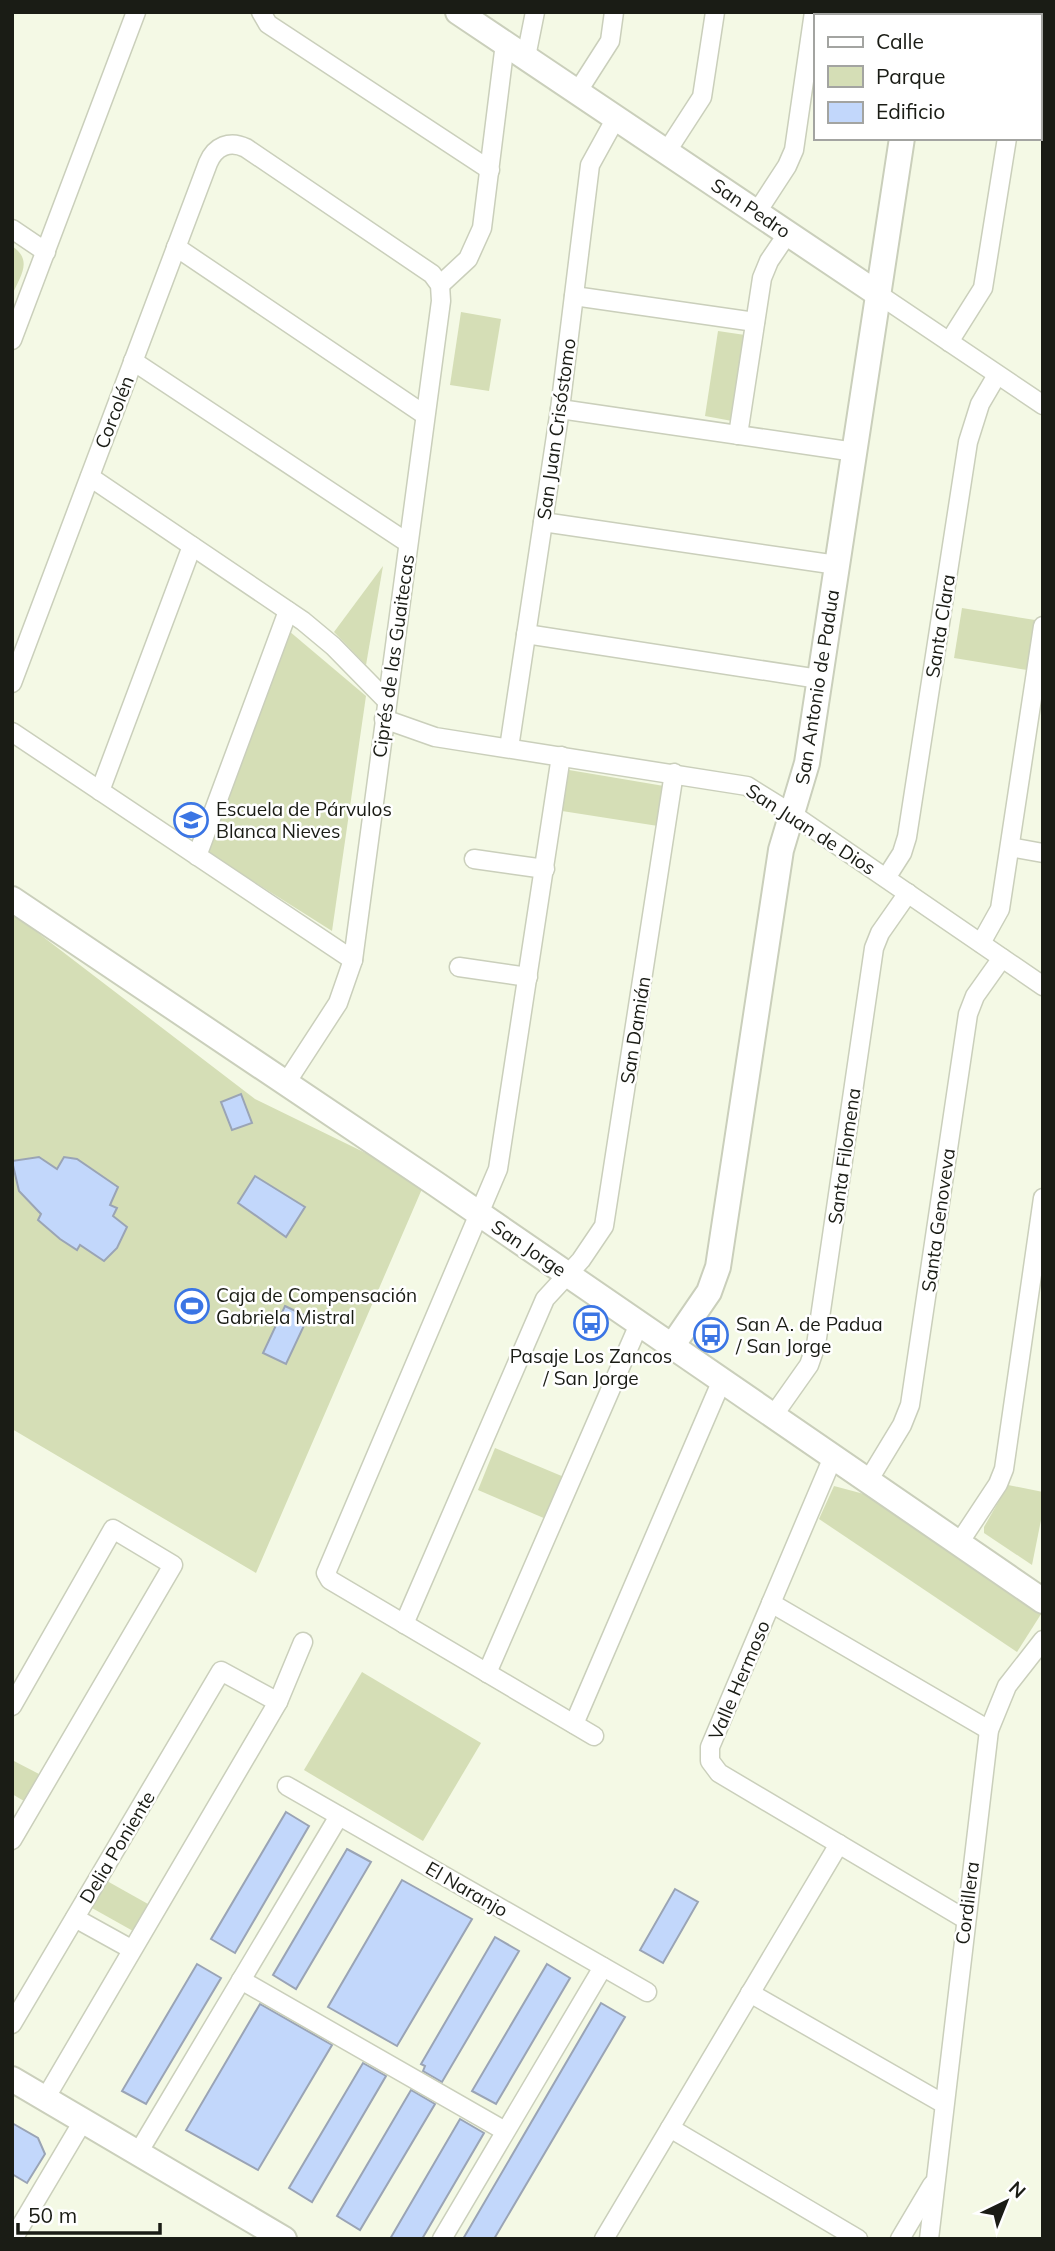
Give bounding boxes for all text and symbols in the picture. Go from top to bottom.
legend [814,14,1041,140]
text: Calle [876,28,924,54]
text: Parque [876,63,945,89]
text: Edificio [876,98,945,124]
street label: San Pedro [707,173,795,243]
street label: San Juan Crisóstomo [531,337,581,521]
street label: Corcolén [89,372,139,452]
street label: Ciprés de las Guaitecas [367,553,419,759]
street label: Santa Clara [920,573,960,679]
street label: San Antonio de Padua [790,588,844,786]
street label: San Juan de Dios [742,778,880,880]
place label: Escuela de Párvulos Blanca Nieves [216,797,392,843]
school or university icon: Escuela de Párvulos Blanca Nieves [172,801,210,839]
street label: San Damián [615,974,655,1086]
street label: Santa Filomena [823,1086,865,1226]
street label: Santa Genoveva [916,1147,960,1293]
street label: San Jorge [487,1214,571,1282]
place label: Caja de Compensación Gabriela Mistral [216,1283,417,1329]
sports icon: Caja de Compensación Gabriela Mistral [173,1287,211,1325]
bus stop icon: Pasaje Los Zancos / San Jorge [572,1304,610,1342]
place label: San A. de Padua / San Jorge [735,1312,883,1358]
bus stop icon: San A. de Padua / San Jorge [692,1316,730,1354]
place label: Pasaje Los Zancos / San Jorge [510,1344,672,1390]
street label: Valle Hermoso [703,1617,775,1743]
street label: Delia Poniente [74,1786,160,1908]
street label: El Naranjo [422,1856,512,1922]
street label: Cordillera [950,1860,984,1946]
north arrow [971,2167,1041,2237]
text: N [1004,2176,1031,2203]
scale bar [18,2192,159,2236]
text: 50 m [28,2202,77,2228]

